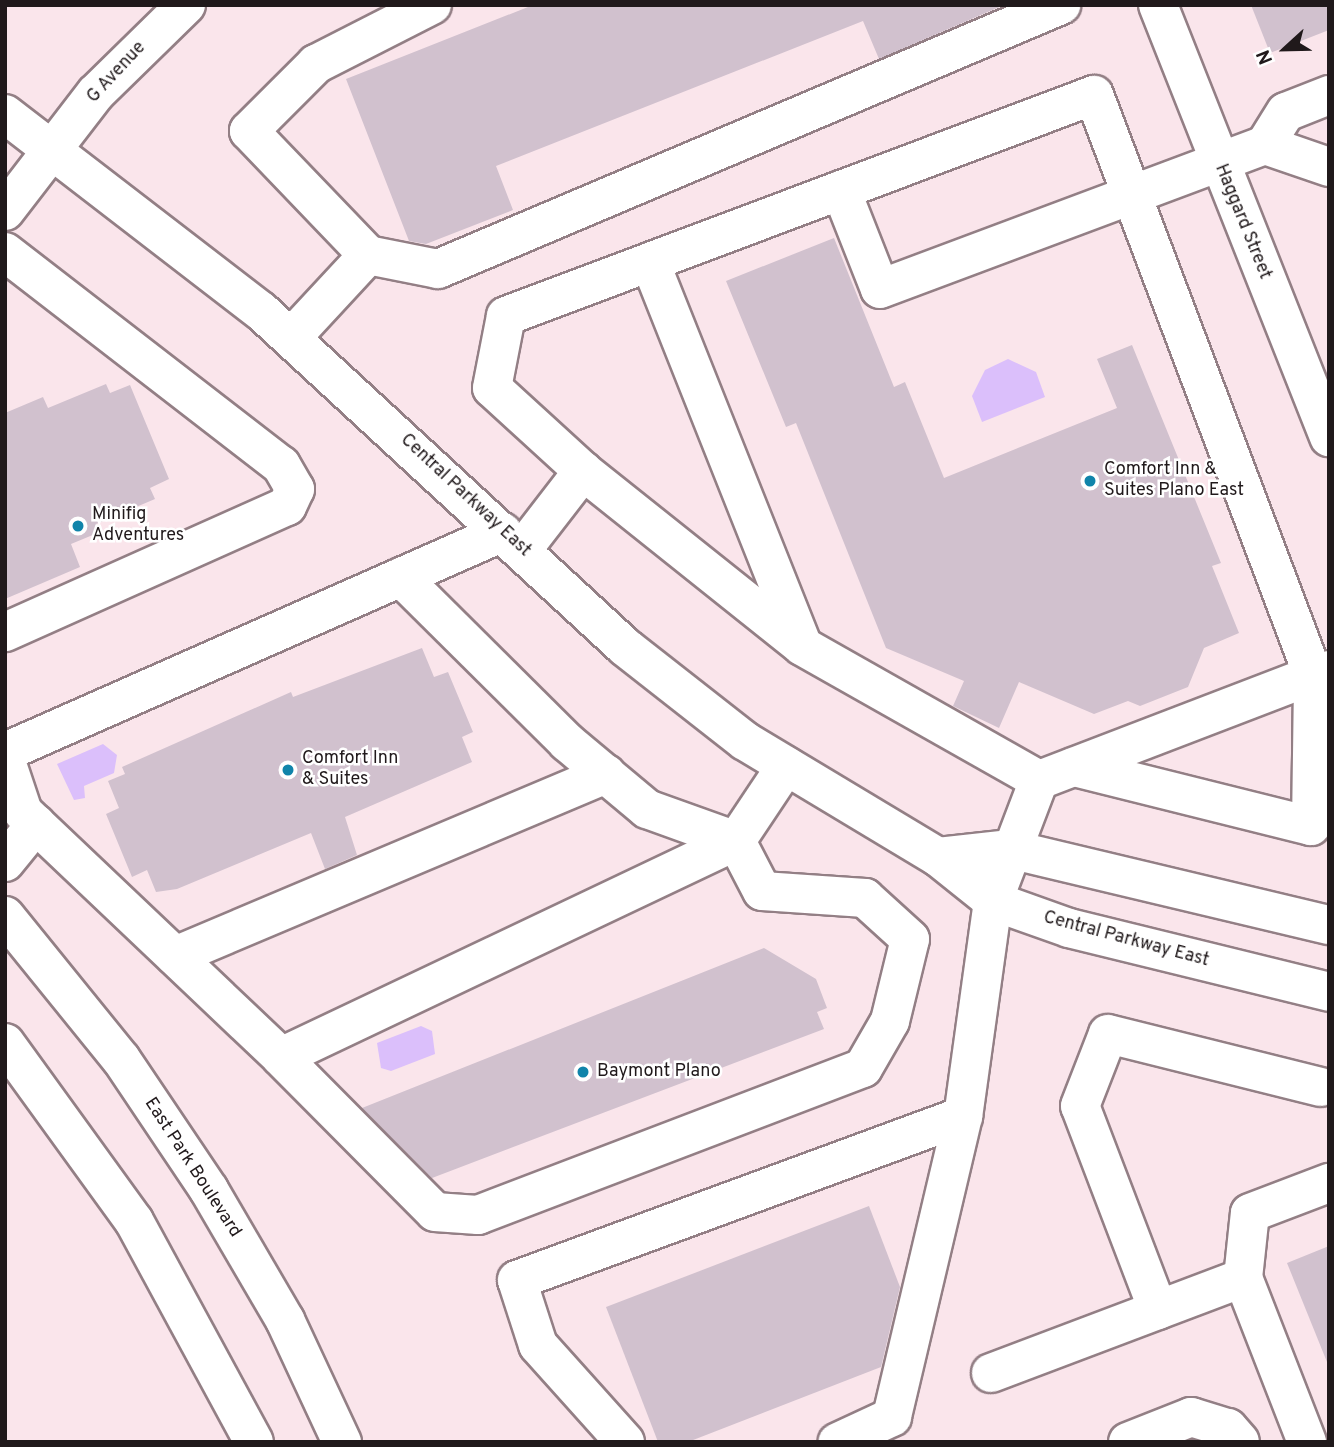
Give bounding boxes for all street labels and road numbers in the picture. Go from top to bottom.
street label: G Avenue [83,38,151,108]
street label: Haggard Street [1209,161,1275,283]
street label: Central Parkway East [395,430,535,562]
street label: Central Parkway East [1041,907,1211,973]
street label: East Park Boulevard [139,1094,245,1242]

